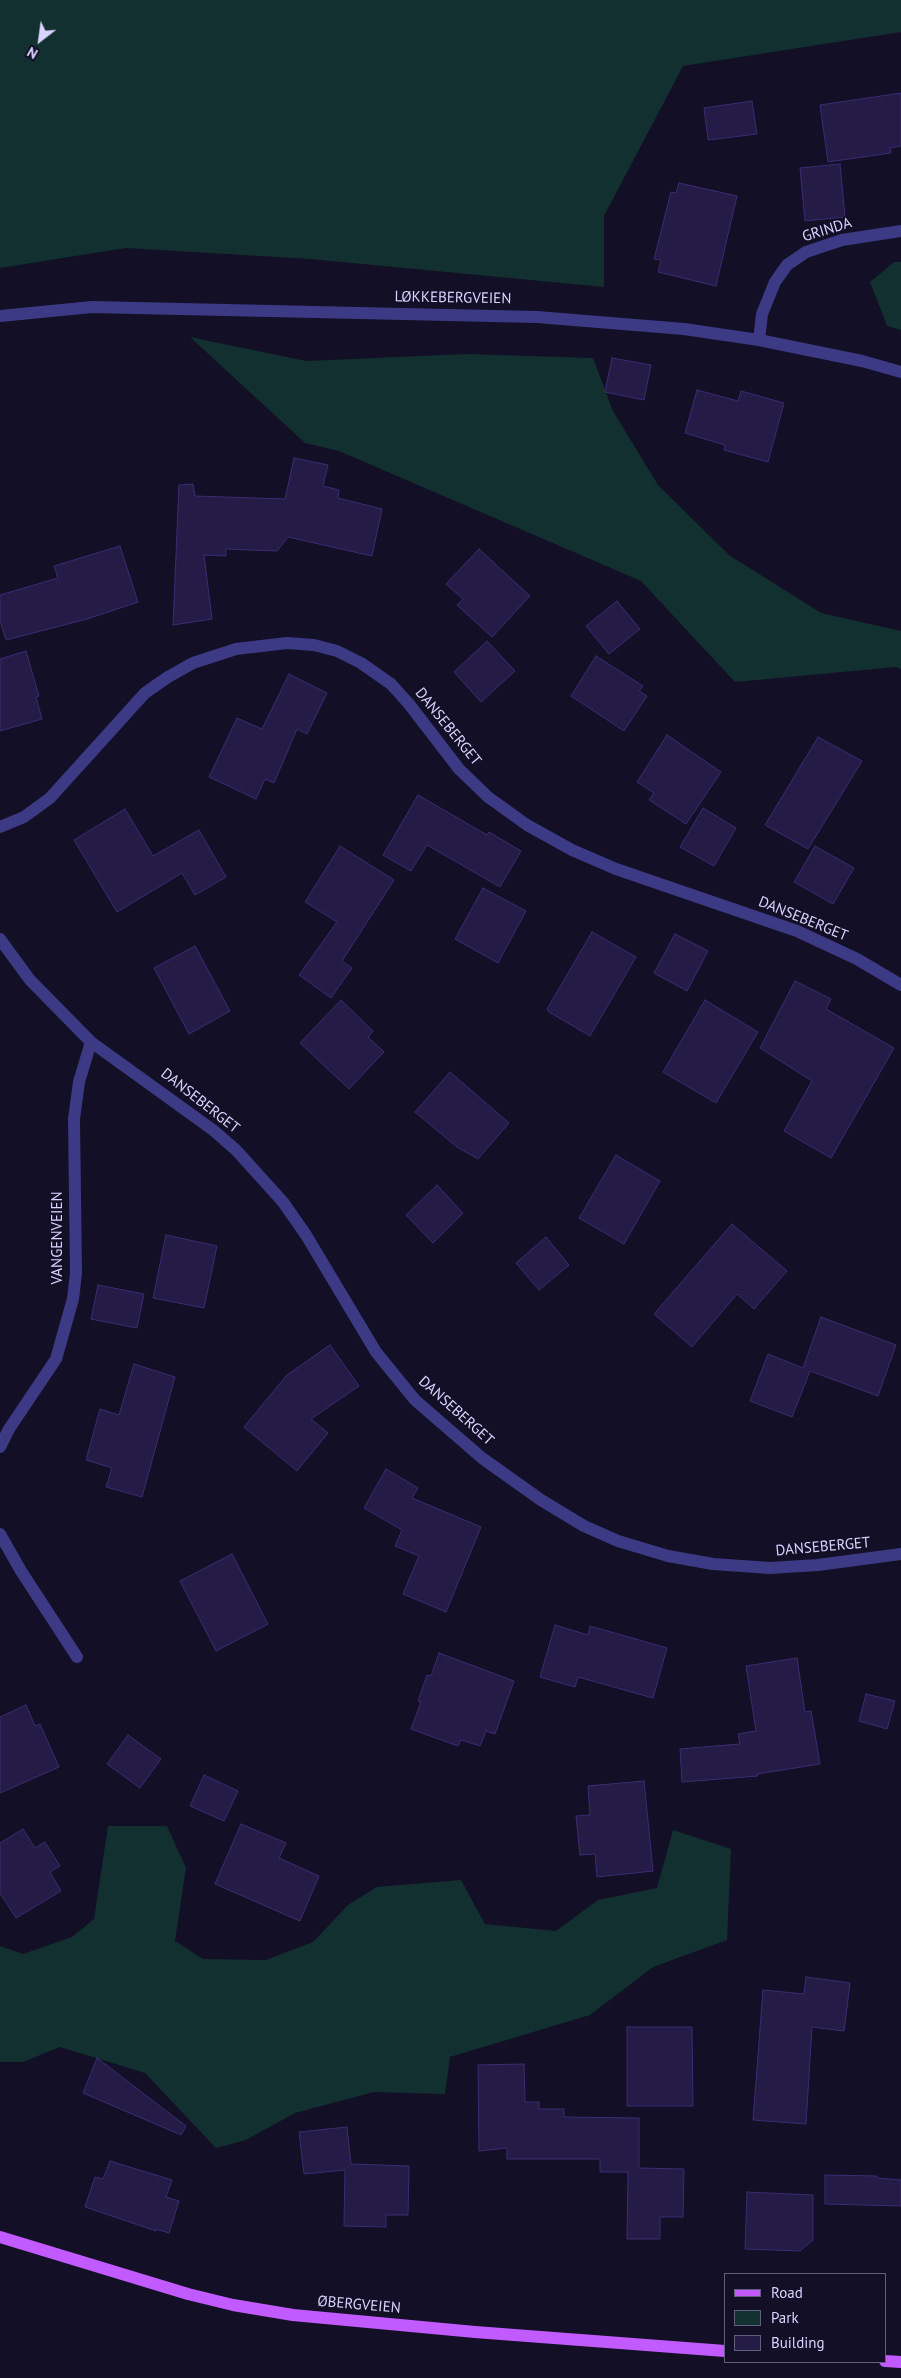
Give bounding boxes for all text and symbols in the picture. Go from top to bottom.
north arrow [15,15,65,65]
text: N [24,43,41,63]
street label: GRINDA [800,214,854,246]
street label: LØKKEBERGVEIEN [395,288,511,308]
street label: DANSEBERGET [411,684,485,770]
street label: DANSEBERGET [756,893,850,945]
street label: DANSEBERGET [157,1065,243,1137]
street label: VANGENVEIEN [49,1191,67,1285]
street label: DANSEBERGET [415,1373,497,1449]
street label: DANSEBERGET [775,1534,871,1560]
legend [724,2273,886,2363]
text: Road [771,2283,803,2302]
street label: ØBERGVEIEN [317,2292,401,2318]
text: Park [771,2308,799,2327]
text: Building [771,2333,825,2352]

